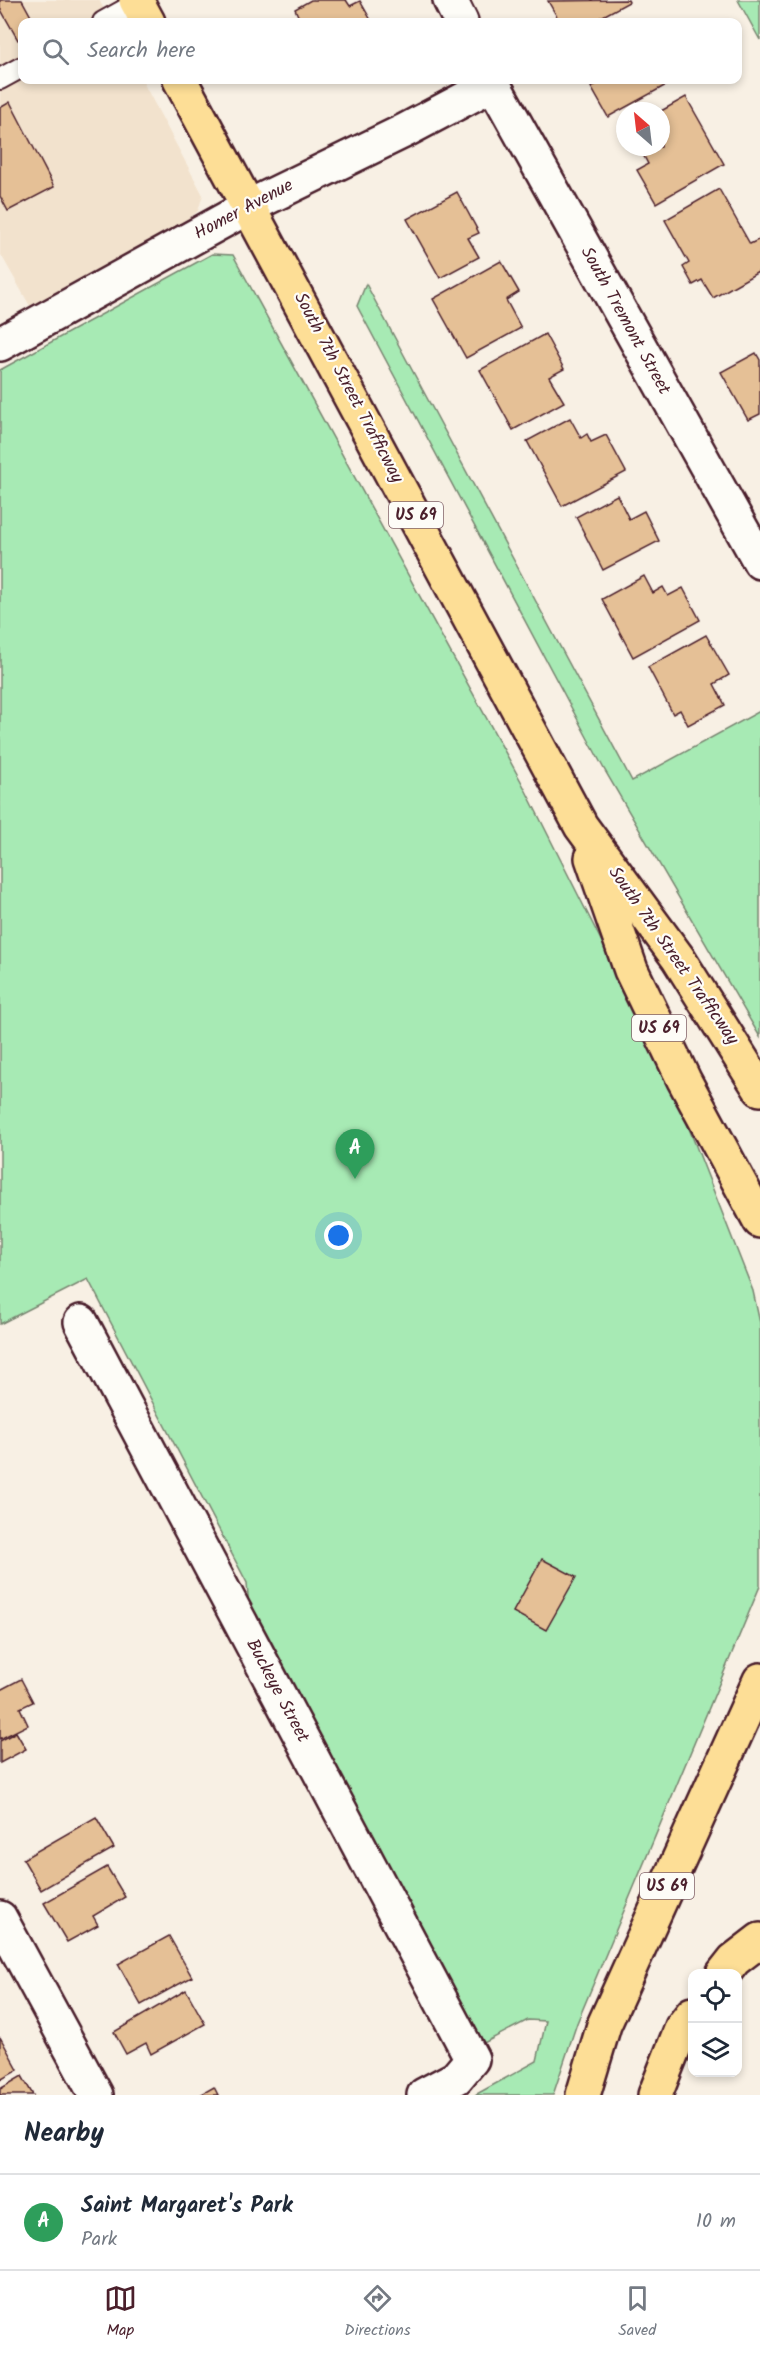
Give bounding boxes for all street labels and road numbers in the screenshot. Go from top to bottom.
street label: Homer Avenue [189,172,299,248]
street label: South Tremont Street [572,241,678,401]
street label: South 7th Street Trafficway [285,287,411,489]
road number: US 69 [389,502,443,528]
street label: South 7th Street Trafficway [600,861,746,1052]
road number: US 69 [632,1015,686,1041]
street label: Buckeye Street [237,1634,317,1749]
road number: US 69 [640,1873,694,1899]

